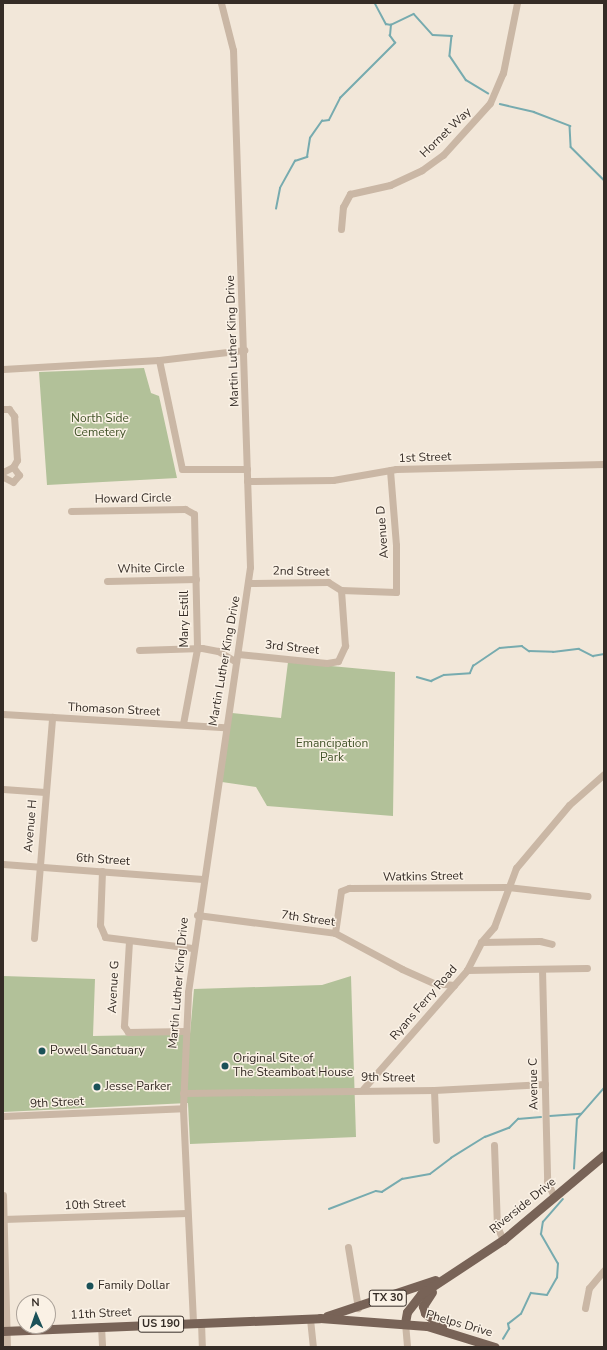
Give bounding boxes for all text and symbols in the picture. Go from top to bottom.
street label: Hornet Way [417,105,475,161]
street label: Martin Luther King Drive [224,275,242,407]
park label: North Side Cemetery [71,412,129,440]
street label: 1st Street [398,450,452,466]
street label: Howard Circle [94,491,172,507]
street label: Avenue D [374,505,392,559]
street label: White Circle [117,561,185,577]
street label: 2nd Street [272,564,330,580]
street label: Mary Estill [178,590,192,648]
street label: Martin Luther King Drive [206,595,244,727]
street label: 3rd Street [264,638,320,658]
street label: Thomason Street [67,700,161,720]
park label: Emancipation Park [296,737,368,765]
street label: Avenue H [22,799,40,853]
street label: 6th Street [76,851,130,869]
street label: Watkins Street [383,869,463,885]
street label: 7th Street [280,908,336,930]
street label: Martin Luther King Drive [166,917,192,1049]
street label: Avenue G [105,960,123,1014]
street label: Ryans Ferry Road [387,962,461,1044]
place label: Powell Sanctuary [50,1044,145,1058]
marker: Powell Sanctuary [37,1046,47,1056]
place label: Original Site of The Steamboat House [233,1052,353,1080]
street label: Avenue C [526,1058,542,1110]
marker: Original Site of The Steamboat House [220,1061,230,1071]
street label: 9th Street [361,1070,415,1086]
place label: Jesse Parker [105,1080,171,1094]
marker: Jesse Parker [92,1082,102,1092]
street label: 9th Street [30,1094,84,1112]
street label: Riverside Drive [487,1175,559,1237]
street label: 10th Street [64,1197,126,1213]
place label: Family Dollar [98,1279,170,1293]
marker: Family Dollar [85,1281,95,1291]
road number: TX 30 [368,1289,408,1307]
north arrow [16,1294,56,1334]
text: N [31,1295,40,1310]
street label: 11th Street [70,1305,132,1323]
street label: Phelps Drive [424,1308,494,1340]
road number: US 190 [138,1315,184,1333]

